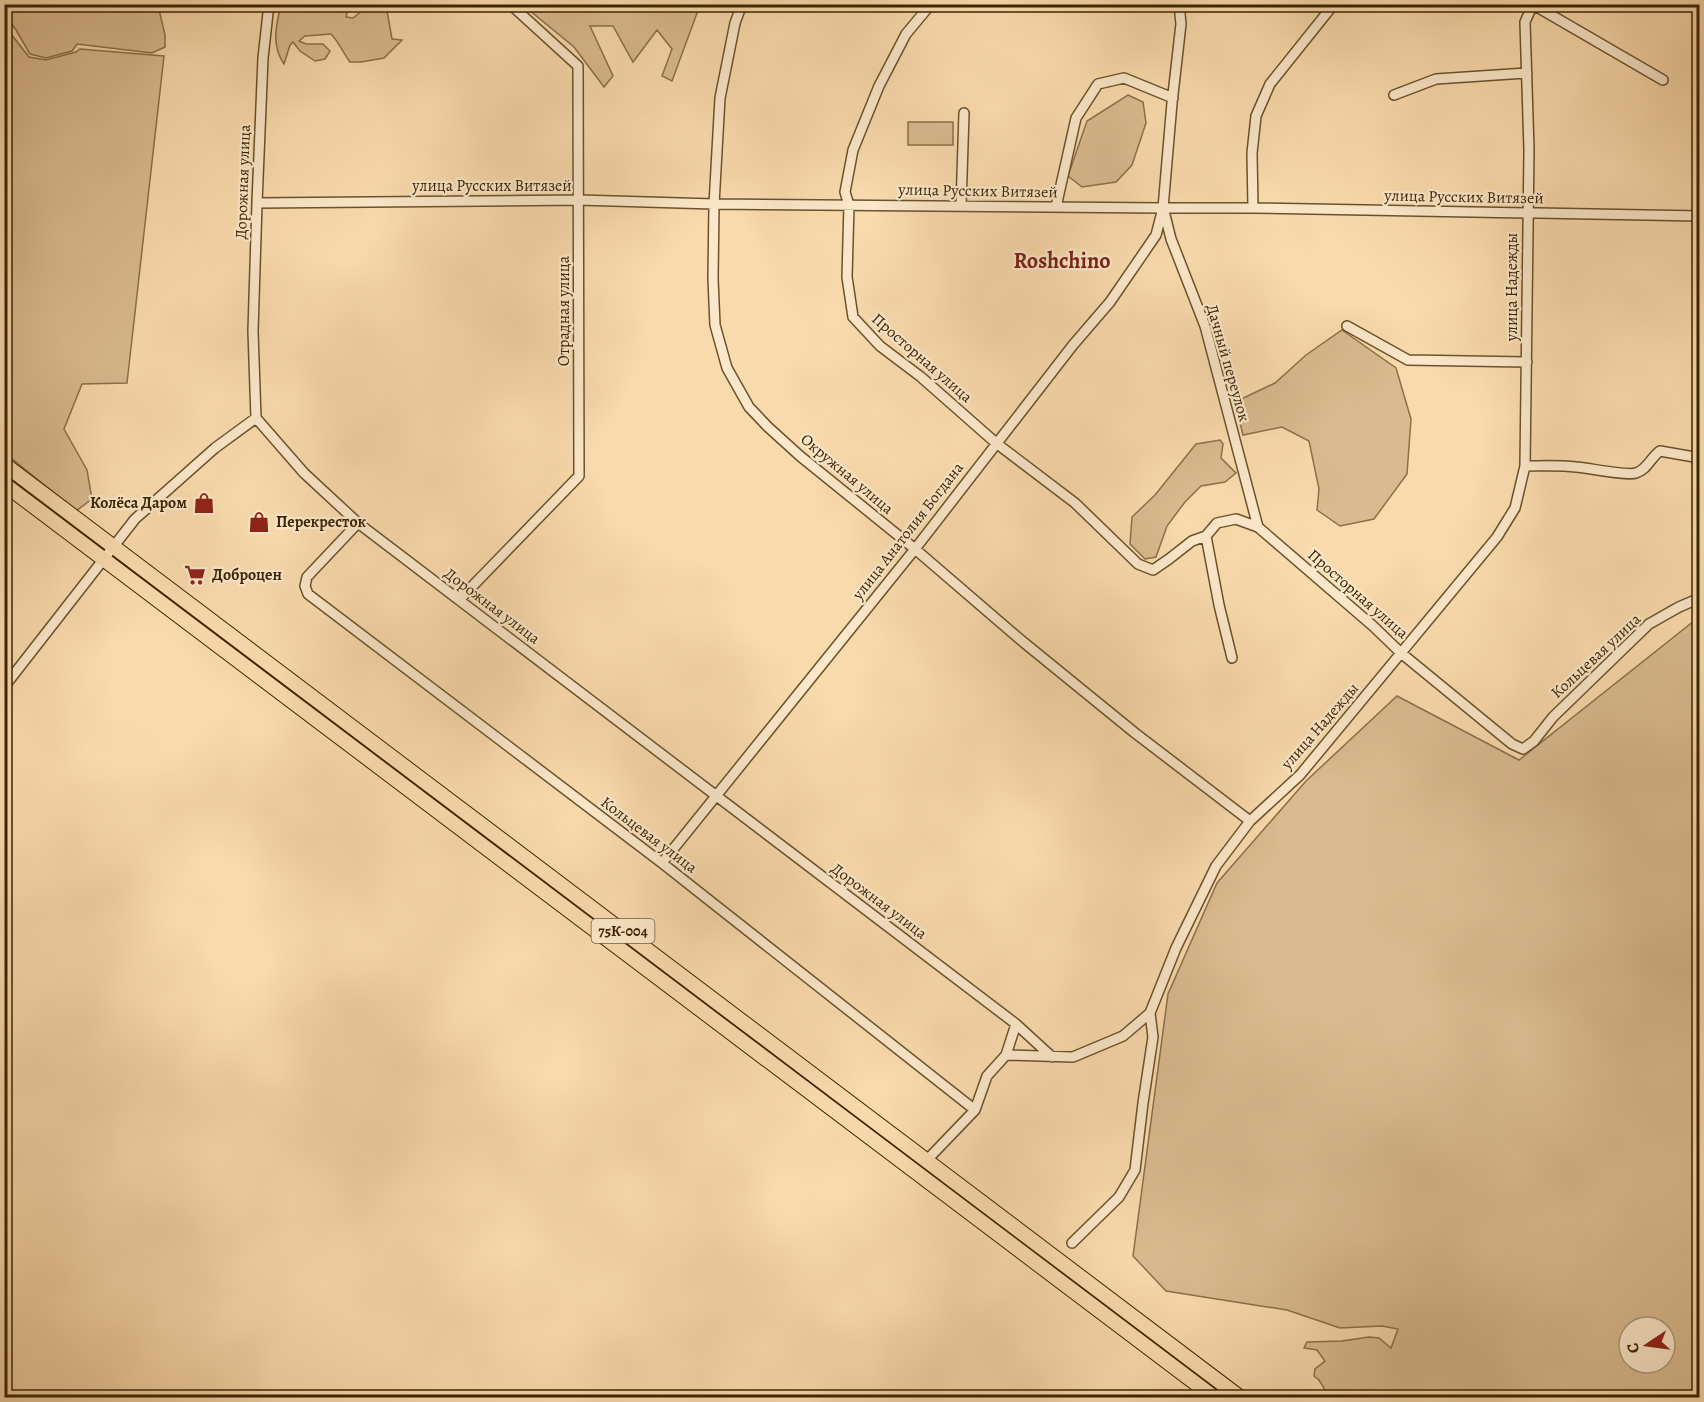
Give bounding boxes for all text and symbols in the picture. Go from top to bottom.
street label: Дорожная улица [230,124,256,240]
street label: улица Русских Витязей [411,175,572,197]
street label: улица Русских Витязей [897,179,1058,203]
street label: улица Русских Витязей [1383,185,1544,209]
street label: улица Надежды [1501,233,1523,342]
district label: Roshchino [1013,246,1111,276]
street label: Отрадная улица [553,255,575,366]
street label: Дачный переулок [1201,302,1255,424]
street label: Просторная улица [867,308,978,408]
street label: Окружная улица [796,429,899,520]
street label: улица Анатолия Богдана [847,457,969,605]
shop icon: Колёса Даром [192,491,216,515]
place label: Колёса Даром [90,492,187,514]
shop icon: Перекресток [247,510,271,534]
place label: Перекресток [276,511,366,533]
street label: Просторная улица [1303,544,1414,644]
supermarket icon: Доброцен [183,563,207,587]
street label: Дорожная улица [439,563,545,650]
place label: Доброцен [212,564,282,586]
street label: Кольцевая улица [1546,608,1646,703]
street label: улица Надежды [1275,678,1364,775]
street label: Кольцевая улица [596,791,702,879]
street label: Дорожная улица [826,858,932,945]
road number: 75К-004 [592,919,654,943]
north arrow [1617,1315,1677,1375]
text: С [1622,1341,1645,1355]

